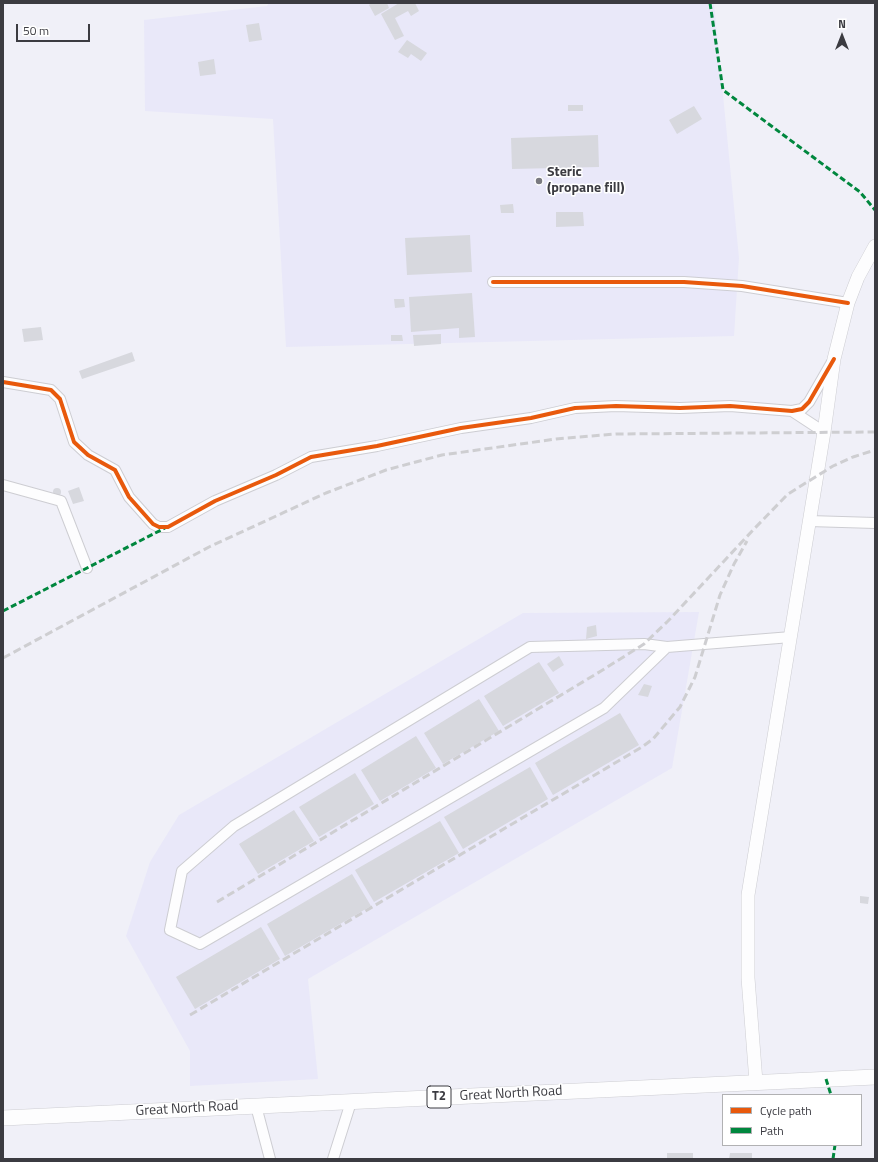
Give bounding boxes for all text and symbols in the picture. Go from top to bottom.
scale bar [18,16,92,42]
north arrow [822,16,862,56]
text: N [838,16,846,32]
text: 50 m [23,21,49,40]
place label: Steric (propane fill) [547,165,625,198]
marker: Steric (propane fill) [534,176,544,186]
street label: Great North Road [459,1083,563,1105]
road number: T2 [427,1086,451,1108]
legend [722,1094,862,1146]
street label: Great North Road [135,1098,239,1120]
text: Cycle path [760,1101,812,1120]
text: Path [760,1121,784,1140]

